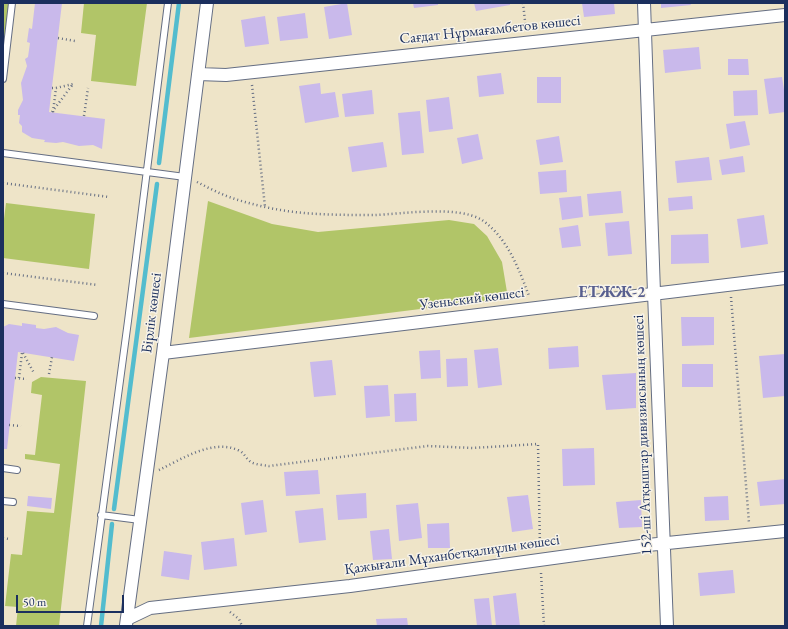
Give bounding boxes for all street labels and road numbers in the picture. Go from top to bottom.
street label: Сағдат Нұрмағамбетов көшесі [399,12,581,48]
street label: Бірлік көшесі [138,272,166,354]
street label: Узеньский көшесі [419,284,525,314]
street label: 152-ші Атқыштар дивизиясының көшесі [630,314,656,556]
street label: Қажығали Мұханбетқалиұлы көшесі [343,531,561,579]

